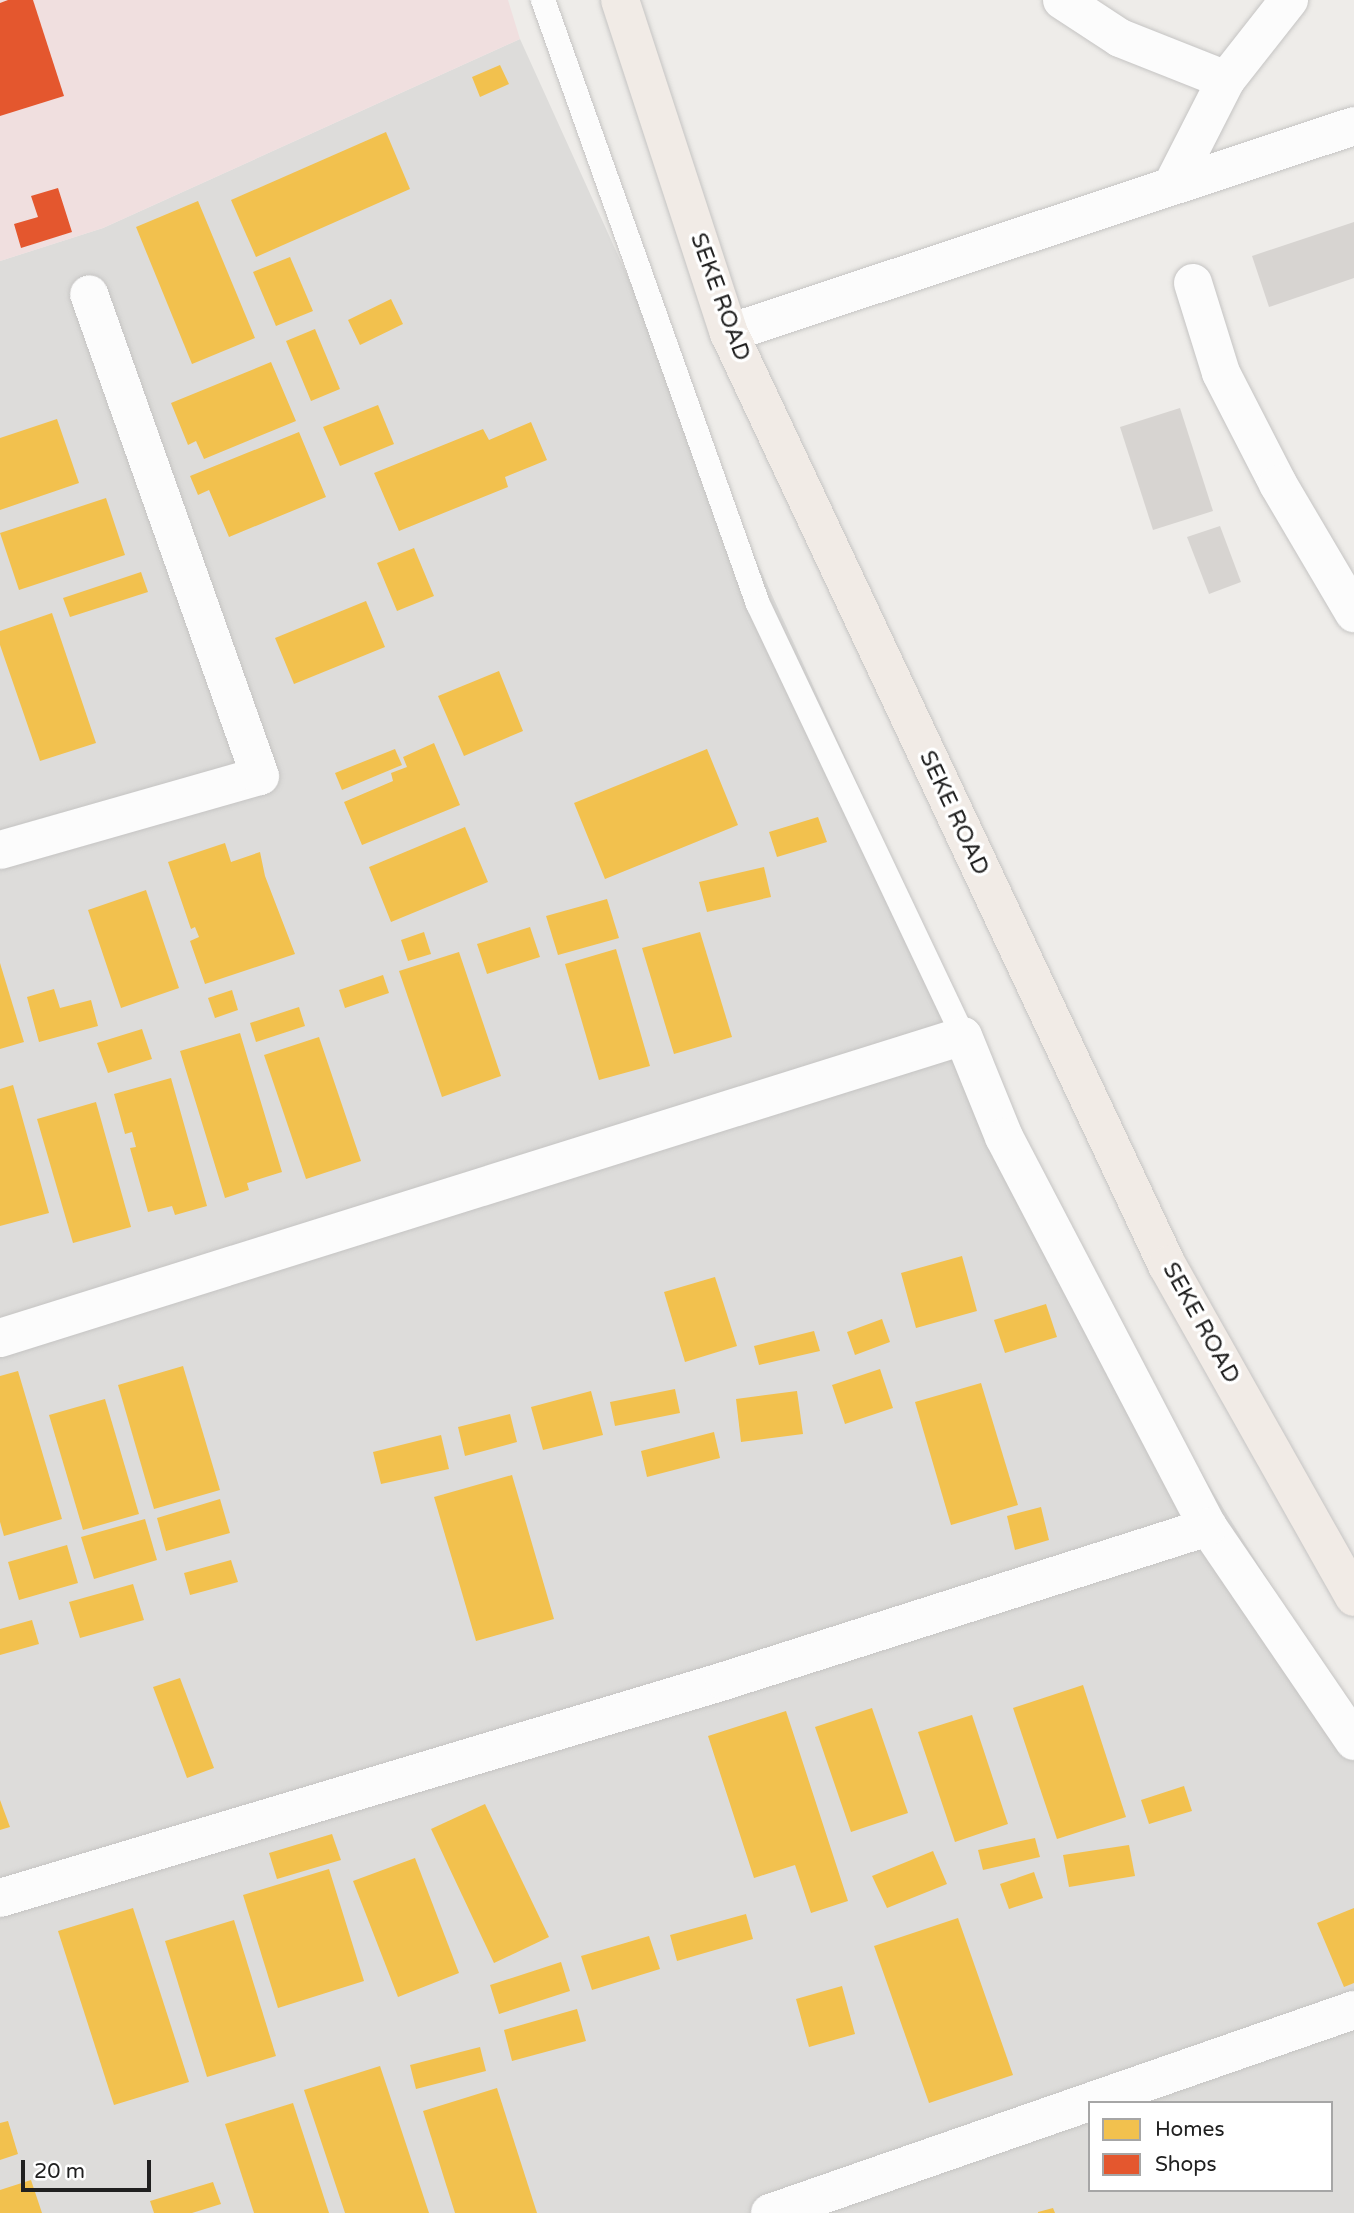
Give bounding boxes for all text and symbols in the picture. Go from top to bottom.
street label: SEKE ROAD [684,229,756,365]
street label: SEKE ROAD [913,746,995,880]
street label: SEKE ROAD [1156,1258,1246,1388]
legend [1088,2101,1333,2192]
text: Homes [1155,2117,1225,2142]
scale bar [24,2146,154,2190]
text: Shops [1155,2152,1217,2177]
text: 20 m [34,2159,85,2184]

